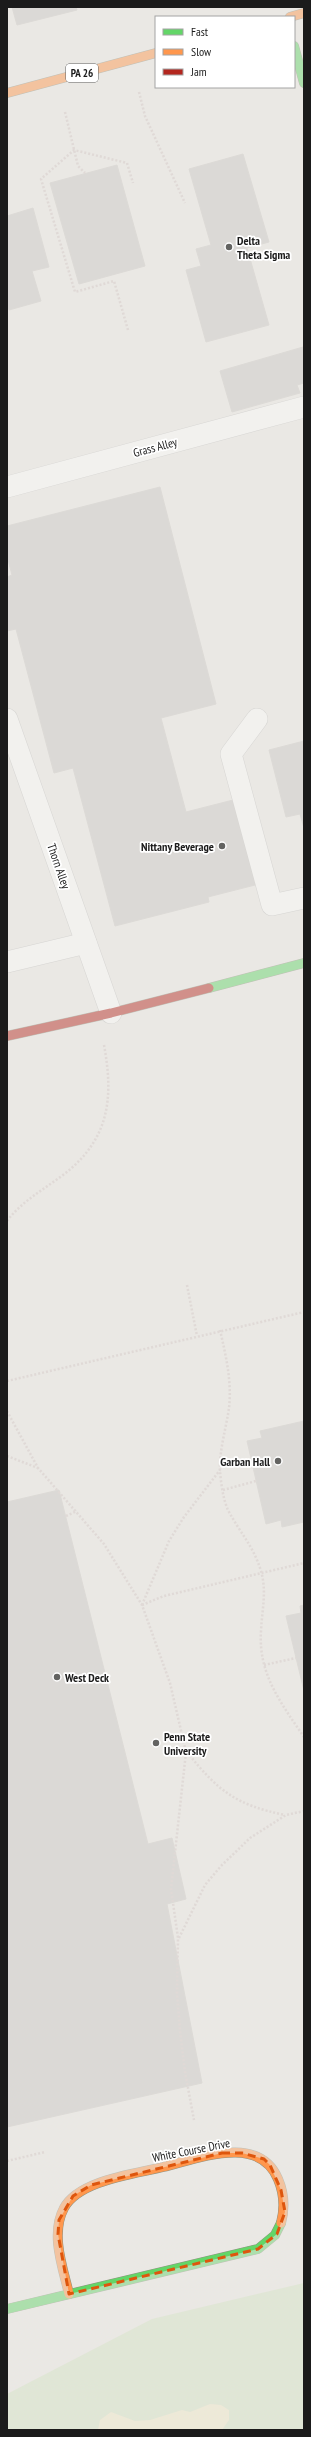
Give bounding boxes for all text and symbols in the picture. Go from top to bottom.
legend [155,16,295,88]
text: Fast [191,24,209,39]
text: Slow [191,44,212,59]
road number: PA 26 [66,64,98,82]
text: Jam [190,64,207,79]
place label: Delta Theta Sigma [237,233,290,262]
marker: Delta Theta Sigma [224,242,234,252]
street label: Grass Alley [131,434,179,460]
place label: Nittany Beverage [141,839,214,854]
street label: Thorn Alley [44,841,74,891]
marker: Nittany Beverage [217,841,227,851]
place label: Garban Hall [220,1454,270,1469]
marker: Garban Hall [273,1456,283,1466]
place label: West Deck [64,1670,109,1685]
marker: West Deck [52,1672,62,1682]
place label: Penn State University [164,1729,210,1758]
marker: Penn State University [151,1738,161,1748]
street label: White Course Drive [151,2135,231,2165]

